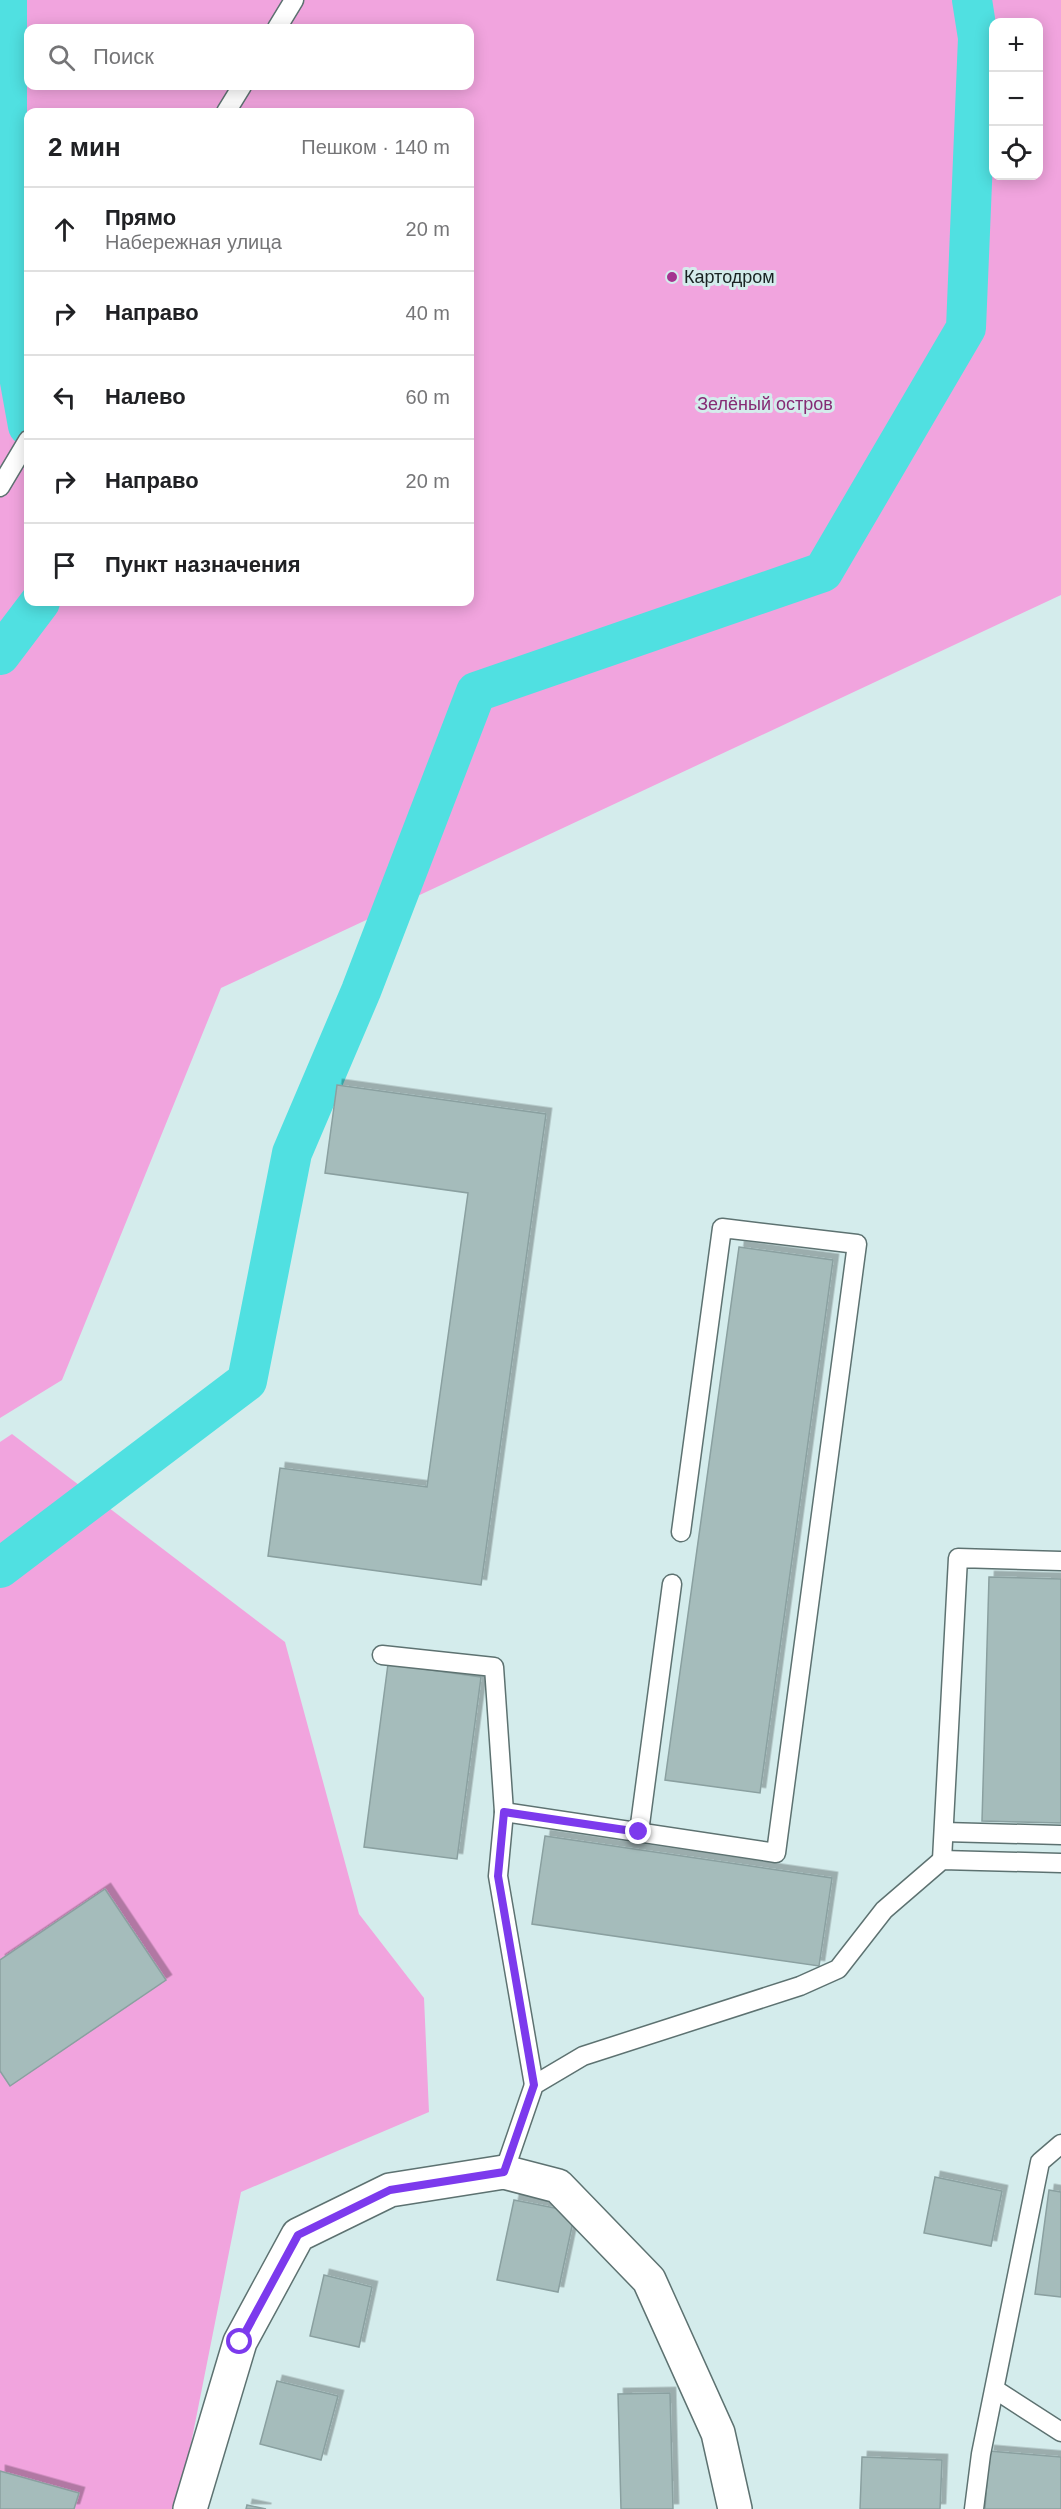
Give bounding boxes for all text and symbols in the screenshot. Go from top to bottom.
map controls [989,18,1043,180]
button: + [989,18,1043,72]
search box [24,24,474,90]
icon: search [45,41,78,74]
text: Поиск [93,44,154,69]
button: − [989,72,1043,126]
button: locate [989,126,1043,180]
text: 2 мин [48,132,121,162]
text: Пешком · 140 m [301,136,450,158]
text: Прямо [105,205,176,230]
icon: ahead [48,213,81,246]
text: 20 m [406,218,450,240]
text: Набережная улица [105,231,282,253]
place label: Картодром [684,267,775,287]
marker: Картодром [665,270,679,284]
icon: right [48,297,81,330]
text: Направо [105,300,199,325]
text: 40 m [406,302,450,324]
icon: left [48,381,81,414]
text: Налево [105,384,186,409]
text: 60 m [406,386,450,408]
park label: Зелёный остров [697,394,833,414]
icon: right [48,465,81,498]
text: Направо [105,468,199,493]
text: 20 m [406,470,450,492]
icon: arrive [48,549,81,582]
text: Пункт назначения [105,552,301,577]
route end [625,1818,651,1844]
route start [226,2328,252,2354]

